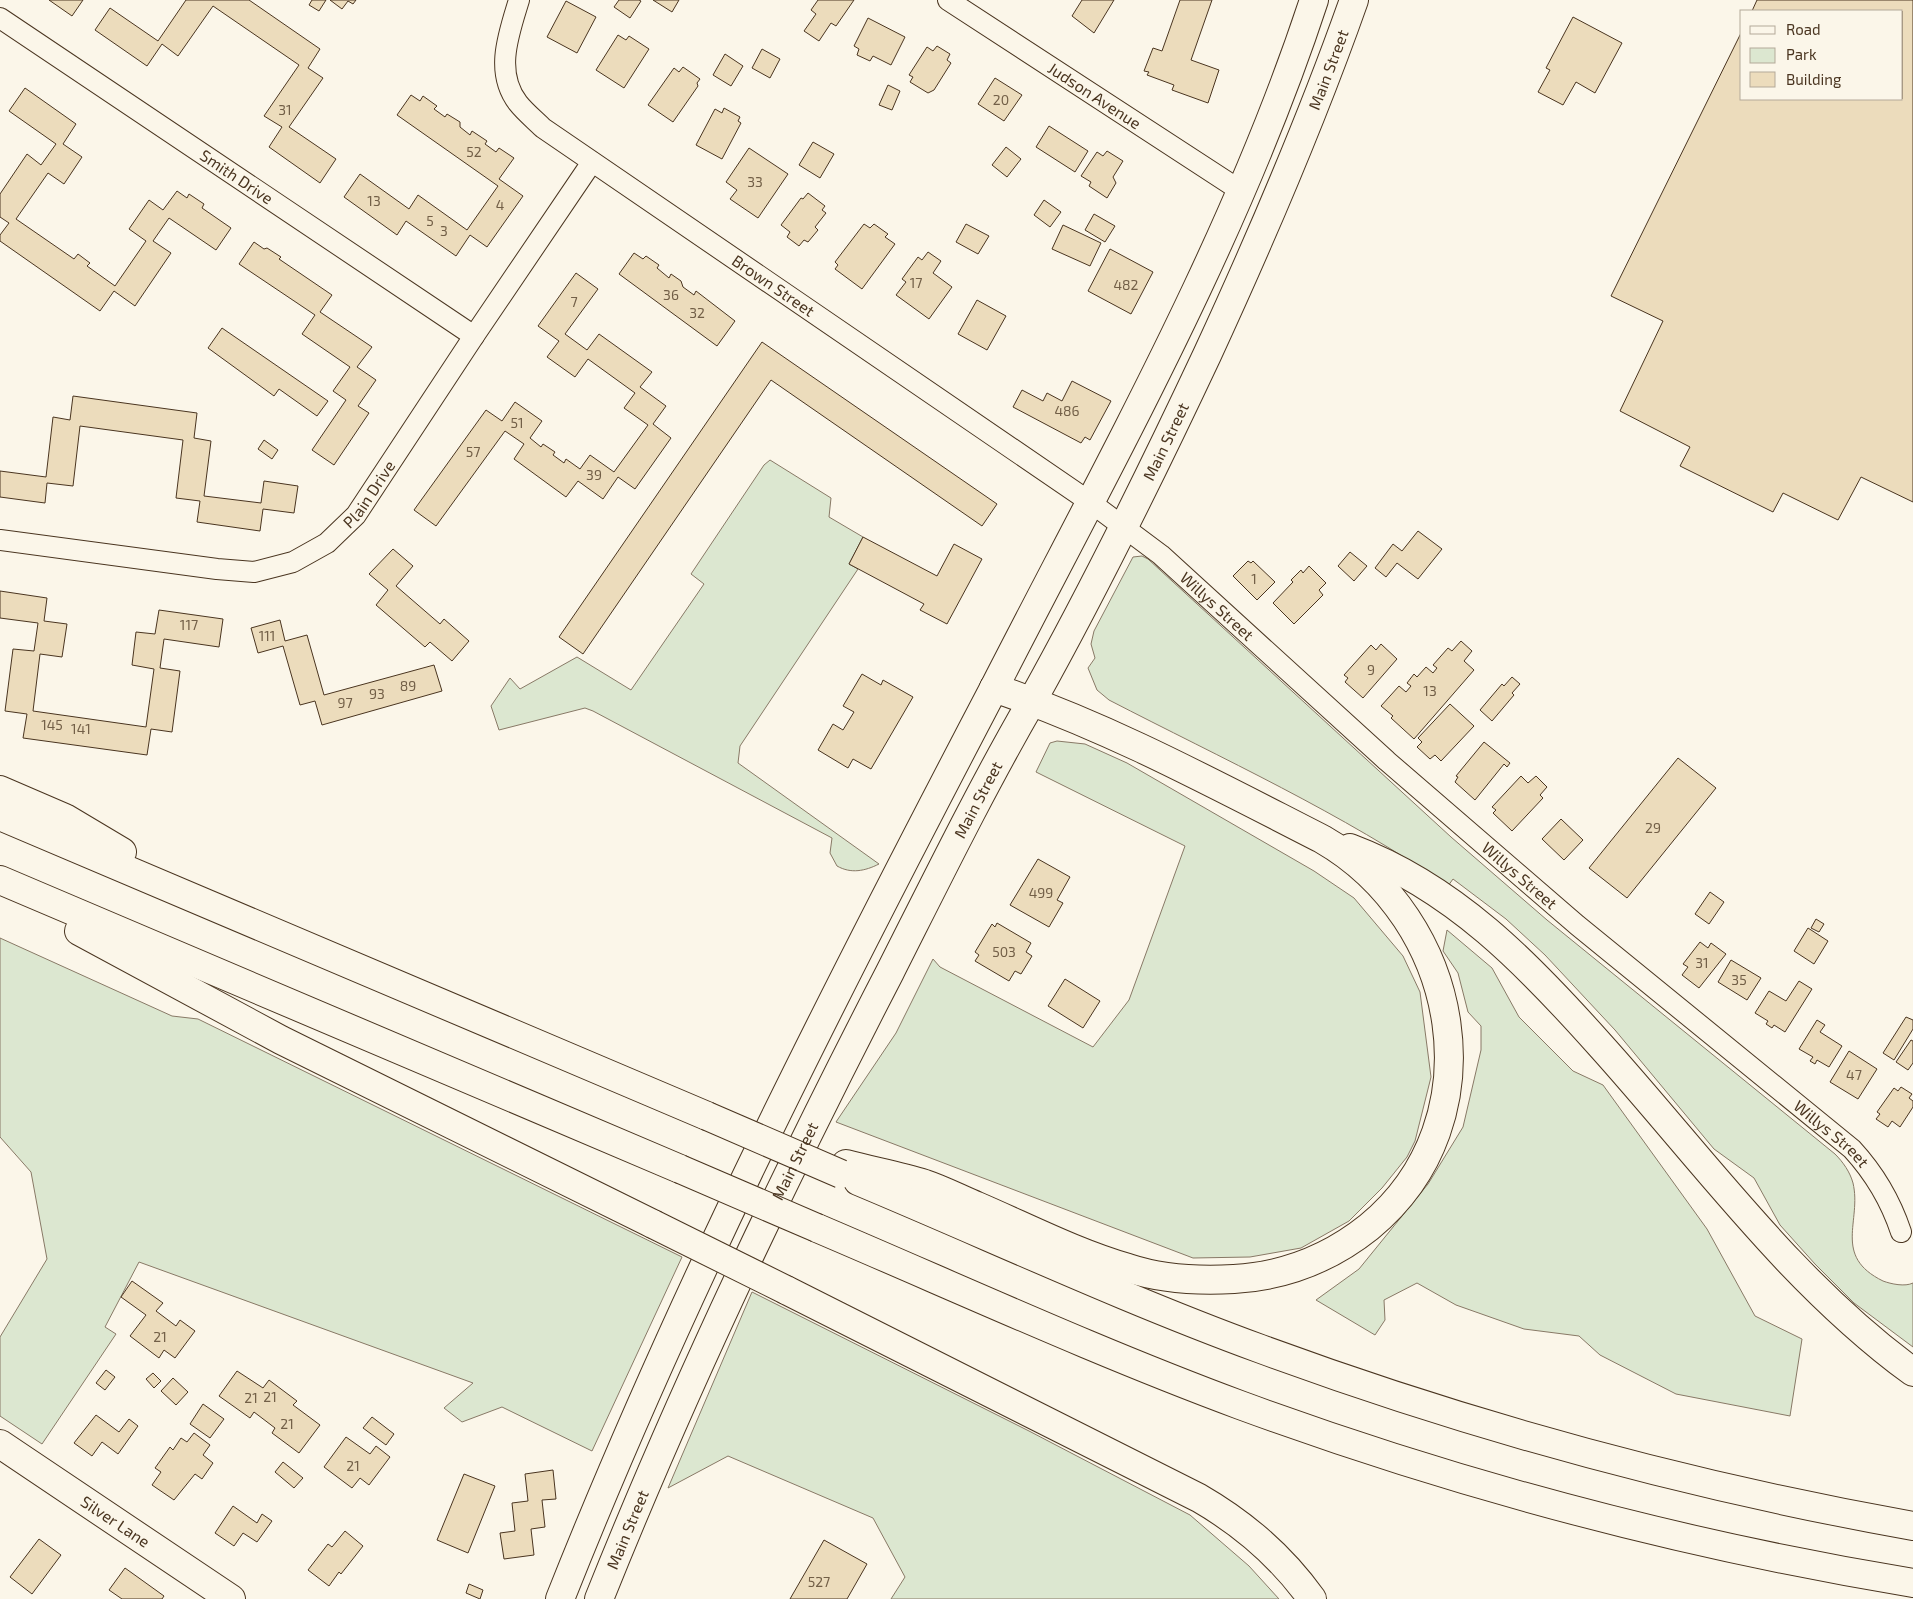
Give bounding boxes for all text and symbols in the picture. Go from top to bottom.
legend [1740,10,1903,100]
text: Road [1786,20,1821,38]
street label: Main Street [1304,27,1352,112]
text: Park [1786,45,1817,63]
street label: Judson Avenue [1045,58,1145,132]
text: Building [1786,70,1842,88]
house number: 20 [993,91,1009,108]
house number: 31 [278,101,292,118]
house number: 52 [466,143,482,160]
street label: Smith Drive [197,145,277,208]
house number: 33 [747,173,763,190]
house number: 13 [367,192,381,209]
house number: 4 [496,196,504,213]
house number: 5 [426,212,434,229]
house number: 3 [440,222,448,239]
street label: Brown Street [729,250,819,320]
house number: 17 [910,274,922,291]
house number: 482 [1114,276,1139,293]
house number: 36 [663,286,679,303]
house number: 7 [570,293,578,310]
house number: 32 [689,304,705,321]
street label: Main Street [1138,399,1192,483]
house number: 486 [1054,402,1080,419]
house number: 51 [510,414,524,431]
house number: 57 [466,443,480,460]
street label: Plain Drive [339,457,398,532]
house number: 39 [586,466,602,483]
street label: Willys Street [1177,567,1258,644]
house number: 1 [1251,570,1257,587]
house number: 117 [180,616,198,633]
house number: 111 [259,627,275,644]
house number: 9 [1367,661,1375,678]
house number: 89 [400,677,416,694]
house number: 13 [1423,682,1437,699]
house number: 93 [369,685,385,702]
house number: 97 [337,694,353,711]
house number: 145 [41,716,63,733]
house number: 141 [71,720,91,737]
street label: Main Street [949,758,1006,841]
house number: 29 [1645,819,1661,836]
street label: Willys Street [1478,837,1561,913]
house number: 499 [1029,884,1053,901]
house number: 503 [992,943,1016,960]
house number: 31 [1695,954,1709,971]
house number: 35 [1731,971,1747,988]
house number: 47 [1846,1066,1862,1083]
street label: Willys Street [1790,1096,1873,1171]
street label: Main Street [767,1119,822,1203]
house number: 21 [153,1328,167,1345]
house number: 21 [263,1388,277,1405]
house number: 21 [244,1389,258,1406]
house number: 21 [280,1415,294,1432]
house number: 21 [346,1457,360,1474]
street label: Main Street [602,1487,652,1572]
street label: Silver Lane [78,1491,154,1551]
house number: 527 [808,1573,830,1590]

